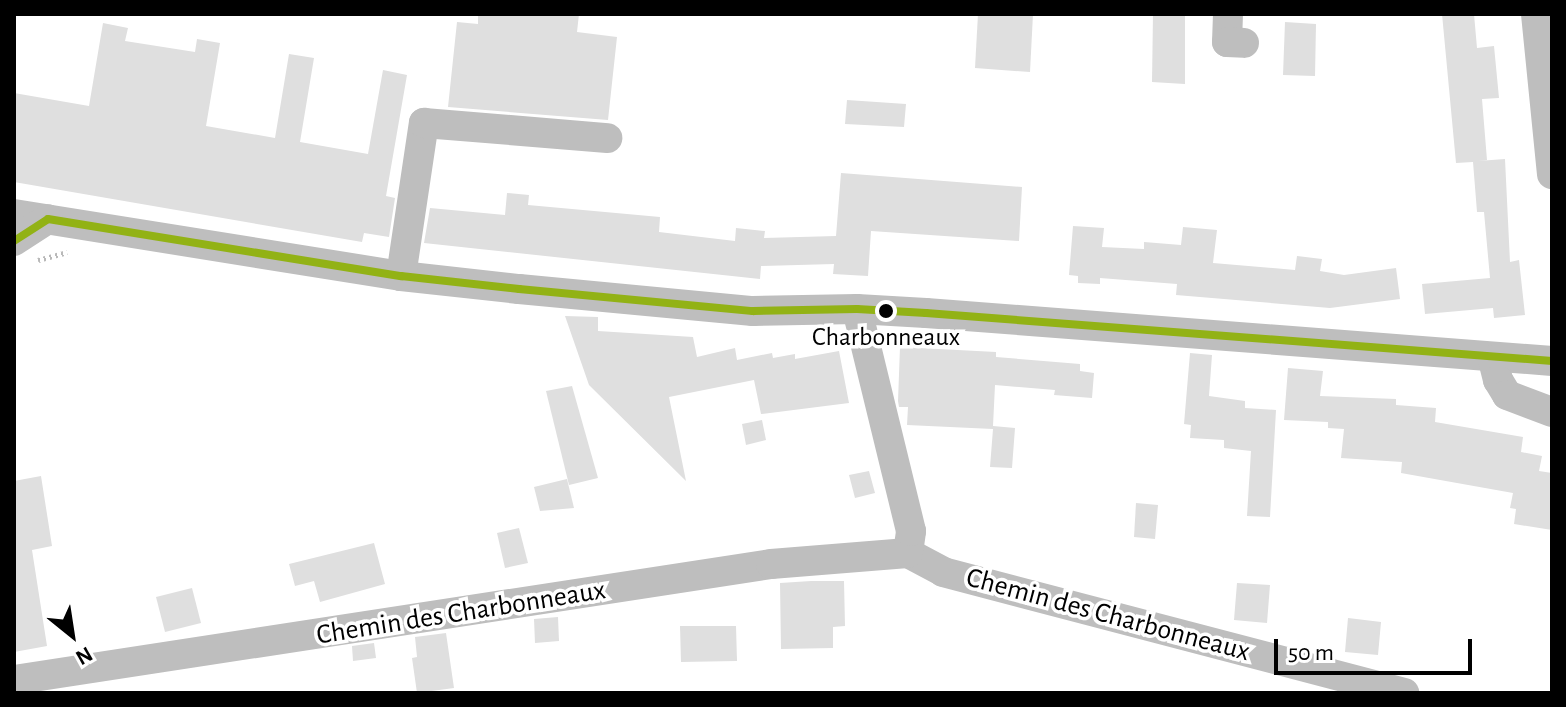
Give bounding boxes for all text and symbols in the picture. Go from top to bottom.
marker: Charbonneaux [878,303,894,319]
place label: Charbonneaux [812,322,960,354]
street label: Chemin des Charbonneaux [962,561,1254,669]
street label: Chemin des Charbonneaux [314,574,608,652]
north arrow [32,595,112,675]
scale bar [1278,623,1476,673]
text: 50 m [1288,641,1334,665]
text: N [72,642,96,669]

